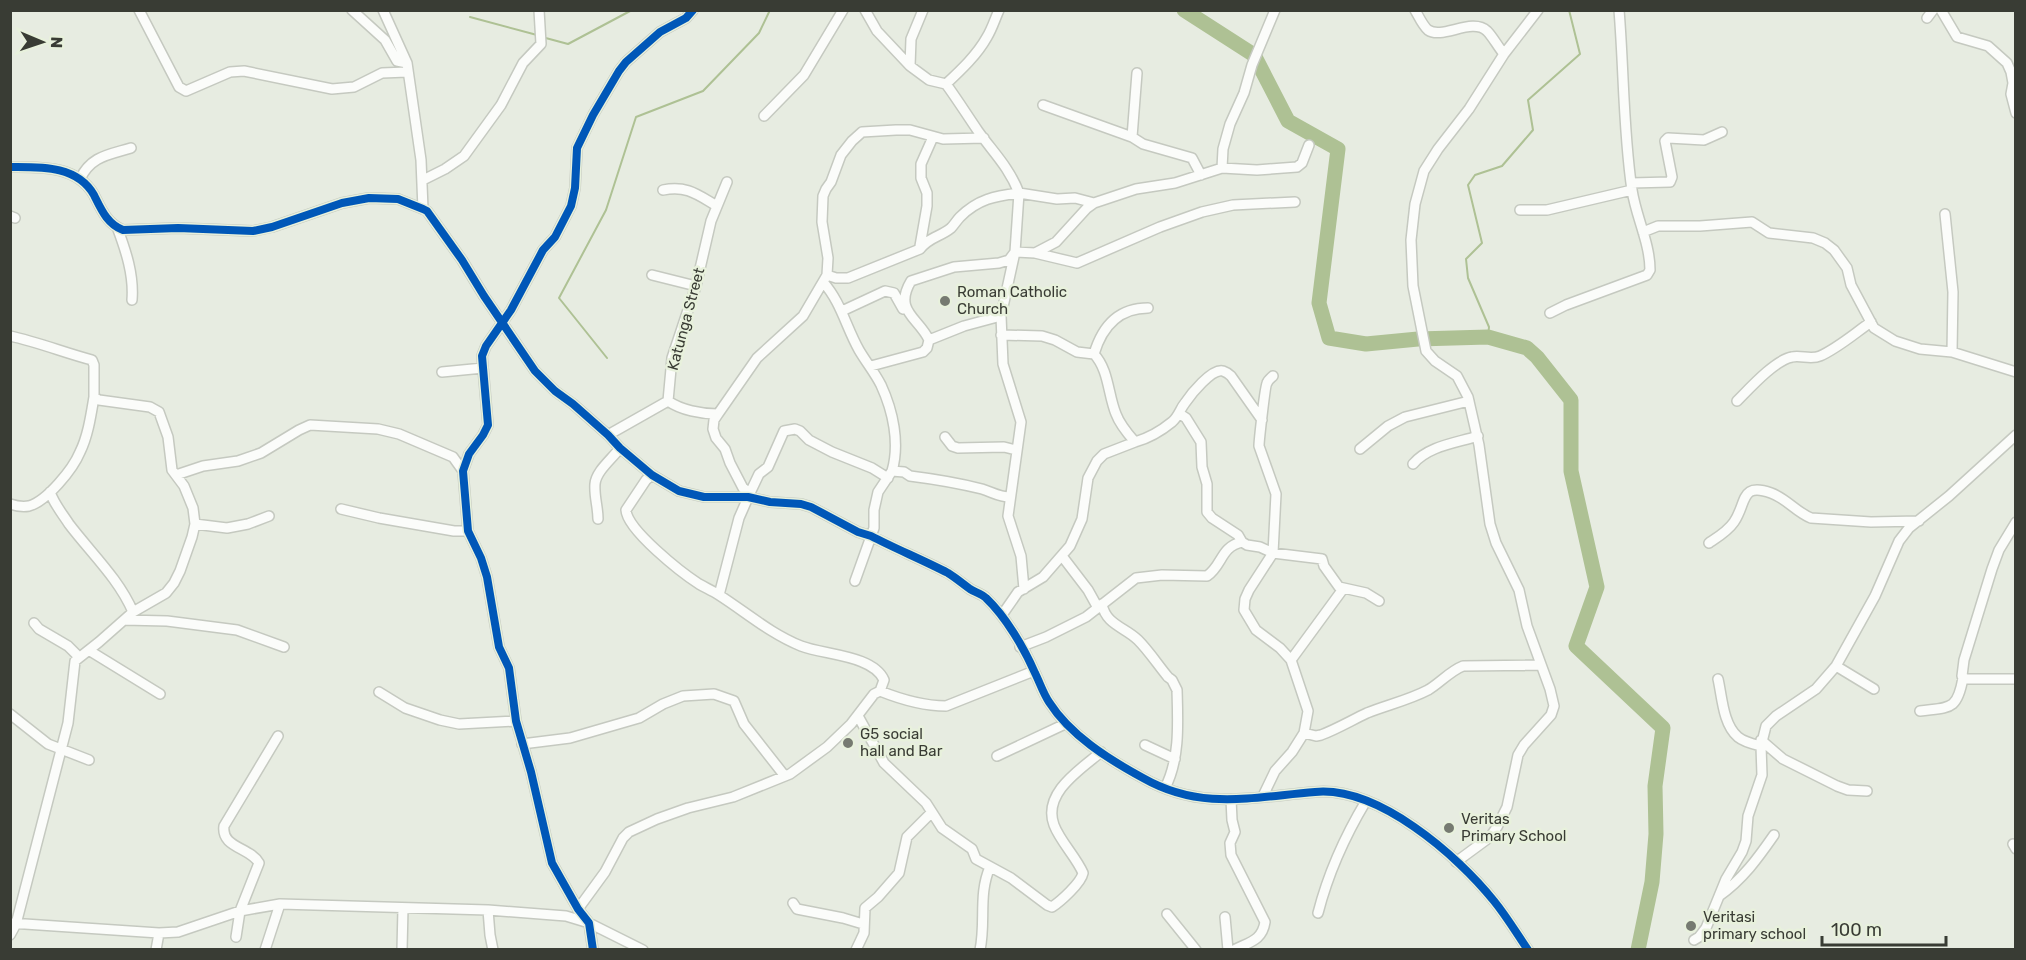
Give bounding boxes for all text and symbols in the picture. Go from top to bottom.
north arrow [12,12,72,72]
text: N [47,36,66,49]
street label: Katunga Street [664,266,708,372]
place label: Roman Catholic Church [957,283,1067,318]
marker: Roman Catholic Church [938,294,952,308]
place label: G5 social hall and Bar [860,725,943,760]
marker: G5 social hall and Bar [841,736,855,750]
place label: Veritas Primary School [1461,810,1566,845]
marker: Veritas Primary School [1442,821,1456,835]
place label: Veritasi primary school [1703,908,1806,943]
scale bar [1822,909,1946,947]
marker: Veritasi primary school [1684,919,1698,933]
text: 100 m [1831,919,1882,941]

